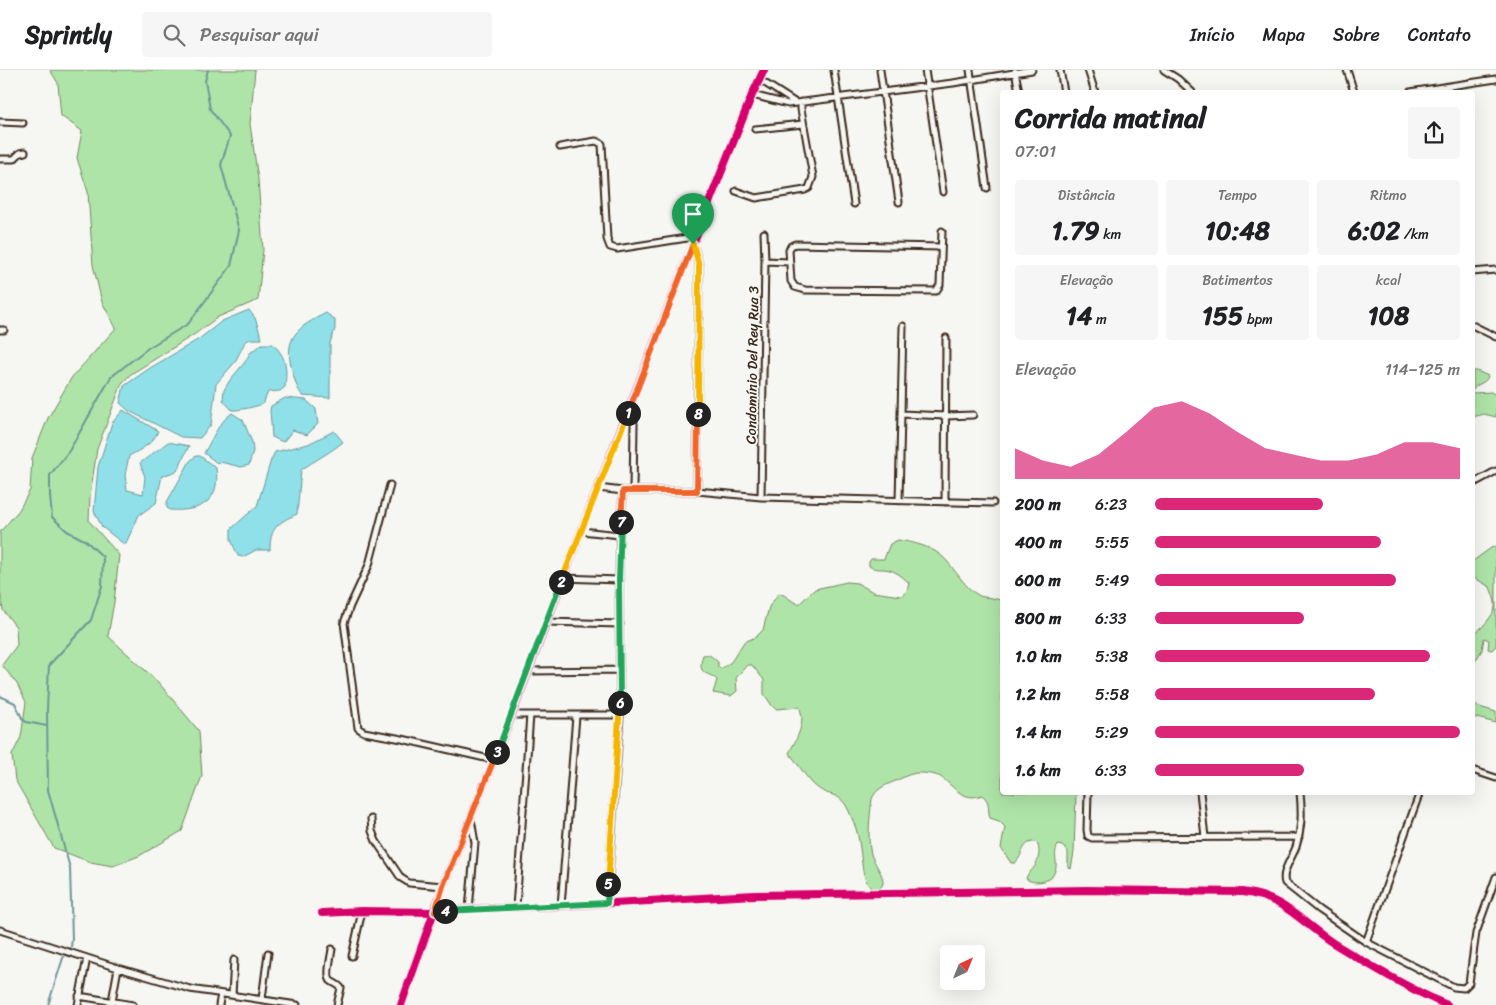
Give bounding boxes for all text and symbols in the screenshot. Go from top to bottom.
search box [142,12,492,57]
text: Sprintly [25,14,112,56]
text: Pesquisar aqui [200,18,319,51]
text: Início [1190,19,1235,51]
text: Mapa [1263,19,1305,51]
text: Sobre [1333,19,1380,51]
text: Contato [1408,19,1471,51]
icon: search [160,21,188,49]
text: Corrida matinal [1015,93,1206,142]
button: share [1408,107,1460,159]
text: 07:01 [1015,137,1056,166]
text: Distância [1058,183,1115,208]
text: Tempo [1218,183,1257,208]
text: Ritmo [1370,183,1407,208]
pin [672,193,714,244]
icon: arrive [679,200,707,228]
text: 1.79 [1052,208,1100,253]
text: 10:48 [1205,208,1270,253]
text: 6:02 [1348,208,1400,253]
text: km [1100,222,1121,247]
text: /km [1400,222,1429,247]
text: Elevação [1060,268,1113,293]
text: Batimentos [1202,268,1273,293]
text: kcal [1376,268,1401,293]
street label: Condomínio Del Rey Rua 3 [739,285,766,444]
text: 14 [1066,293,1092,338]
text: 155 [1202,293,1243,338]
text: 108 [1368,293,1409,338]
text: m [1092,307,1107,332]
text: bpm [1243,307,1273,332]
text: Elevação [1015,355,1076,384]
text: 114–125 m [1385,355,1460,384]
pin: 1 [616,400,640,426]
text: 1 [625,401,632,426]
pin: 8 [686,402,710,426]
text: 8 [694,402,703,427]
text: 200 m [1015,490,1061,519]
text: 6:23 [1095,490,1127,519]
pin: 7 [608,510,634,534]
text: 7 [618,510,626,535]
text: 400 m [1015,528,1062,557]
text: 5:55 [1095,528,1129,557]
text: 600 m [1015,566,1061,595]
text: 5:49 [1095,566,1129,595]
pin: 2 [548,570,574,594]
text: 2 [557,570,566,595]
text: 800 m [1015,604,1061,633]
text: 6:33 [1095,604,1127,633]
text: 1.0 km [1015,642,1062,671]
text: 5:38 [1095,642,1128,671]
text: 1.2 km [1015,680,1061,709]
text: 5:58 [1095,680,1129,709]
pin: 6 [608,690,632,716]
text: 6 [617,691,624,716]
text: 1.4 km [1015,718,1062,747]
text: 5:29 [1095,718,1129,747]
pin: 3 [484,740,510,764]
text: 3 [494,740,501,765]
text: 1.6 km [1015,756,1061,785]
text: 6:33 [1095,756,1127,785]
pin: 5 [596,872,620,896]
text: 5 [604,872,613,897]
pin: 4 [432,898,458,924]
text: 4 [441,899,450,924]
north arrow [940,945,985,990]
map controls [940,945,985,990]

